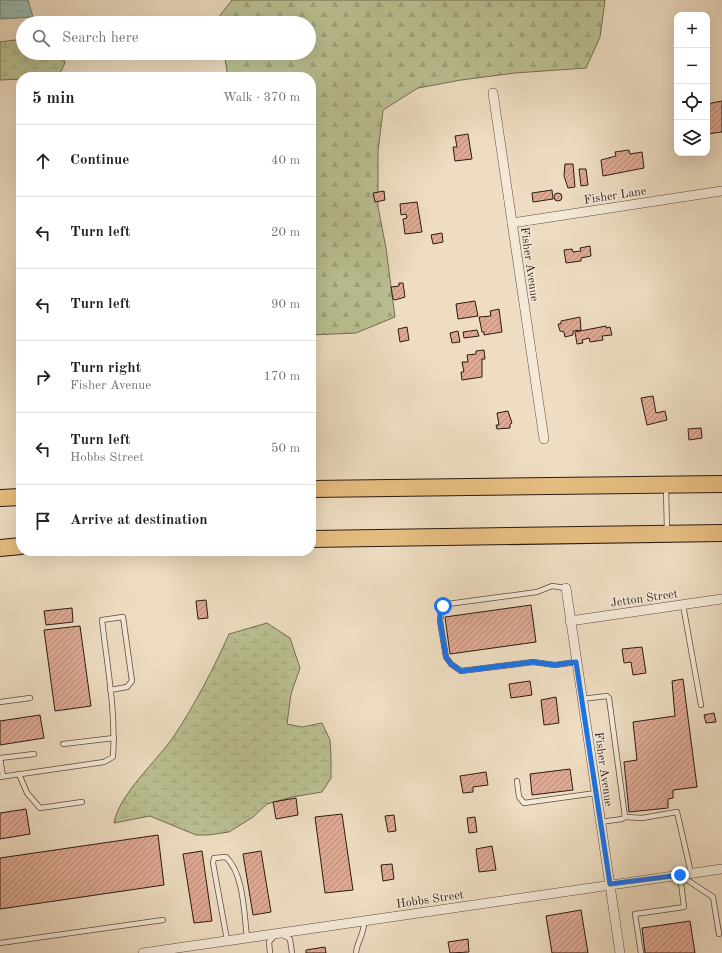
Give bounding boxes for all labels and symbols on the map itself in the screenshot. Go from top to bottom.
street label: Fisher Lane [583,185,648,207]
street label: Fisher Avenue [518,226,540,303]
street label: Jetton Street [610,588,679,610]
route start [434,597,452,615]
street label: Fisher Avenue [592,731,614,808]
route end [671,866,689,884]
street label: Hobbs Street [396,889,465,911]

